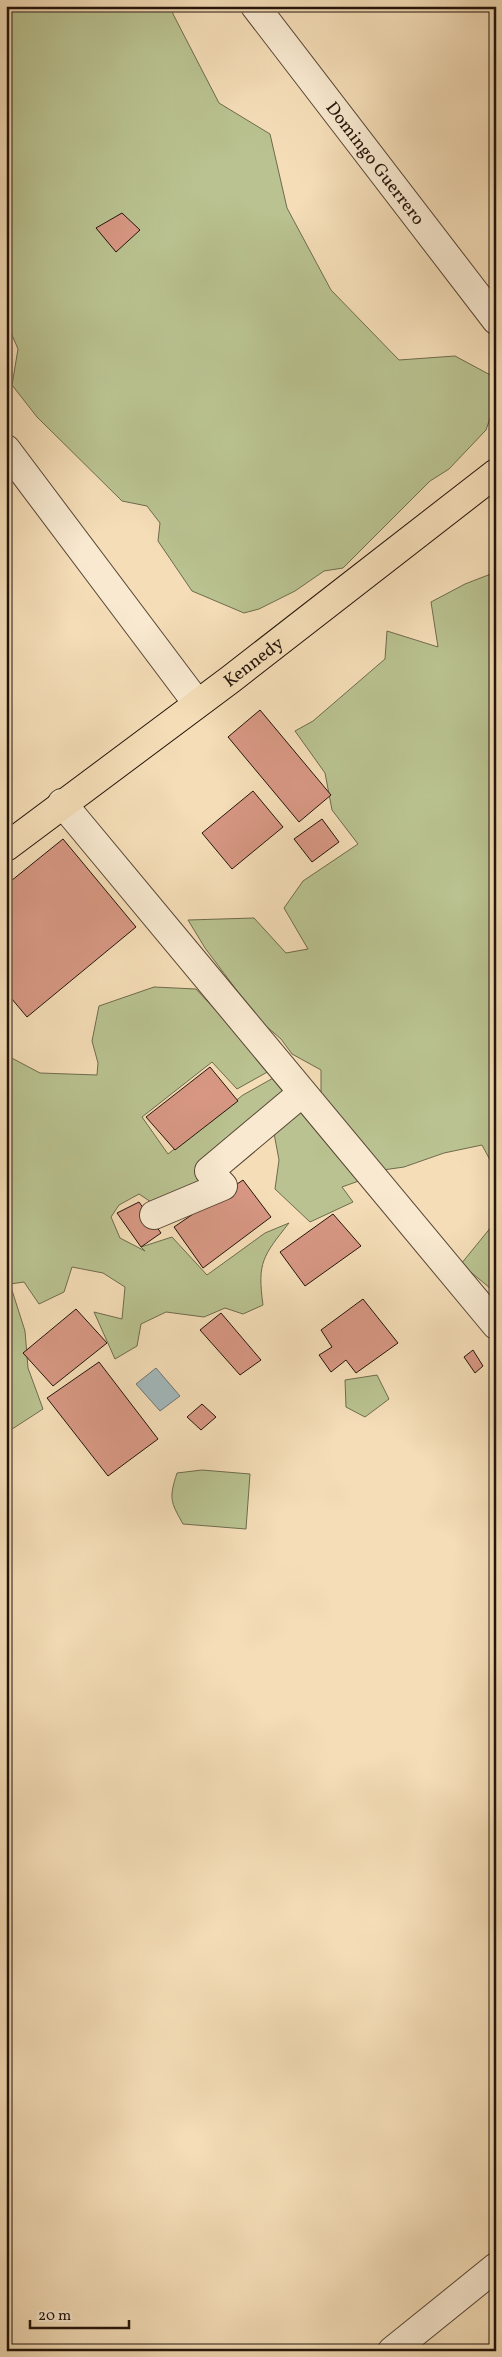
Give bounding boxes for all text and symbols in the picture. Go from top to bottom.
street label: Domingo Guerrero [319,97,430,231]
street label: Kennedy [219,631,290,694]
scale bar [30,2297,129,2329]
text: 20 m [38,2306,71,2327]

